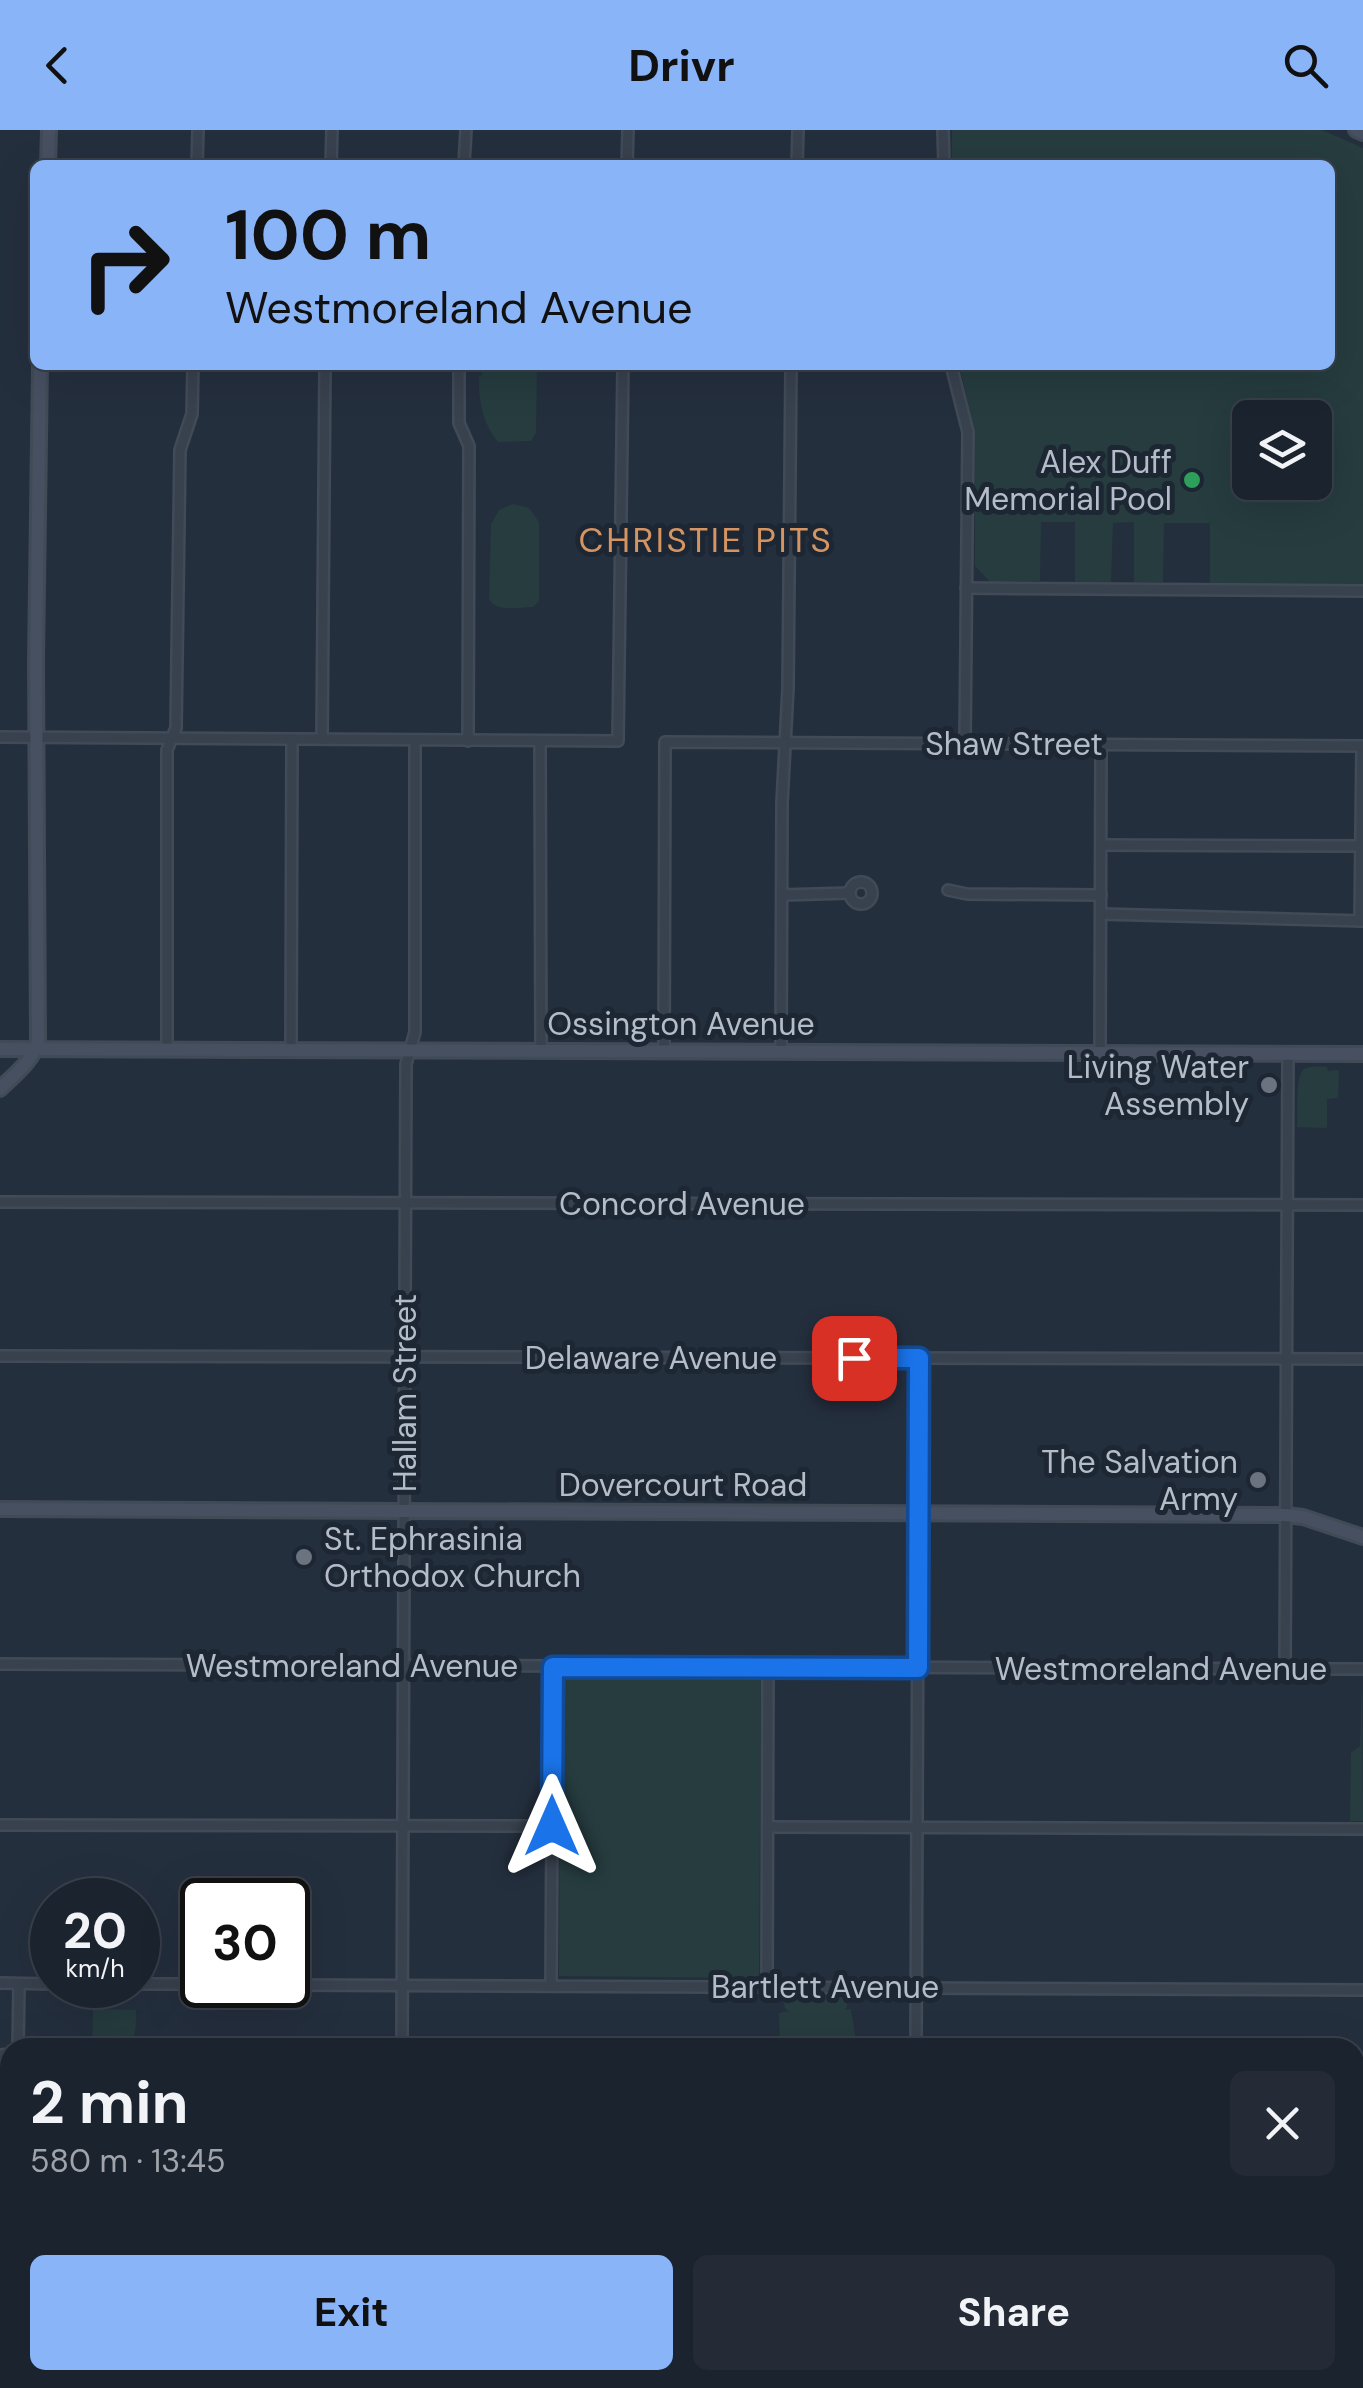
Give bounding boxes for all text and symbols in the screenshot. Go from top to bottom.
text: Drivr [628,36,735,95]
icon: back [30,38,85,93]
icon: search [1278,38,1333,93]
text: 100 m [225,190,431,281]
icon: right [60,200,190,330]
text: Westmoreland Avenue [225,278,693,337]
map controls [1232,400,1332,500]
button: layers [1232,400,1332,500]
place label: Alex Duff Memorial Pool [964,441,1172,520]
marker: Alex Duff Memorial Pool [1181,469,1203,491]
district label: CHRISTIE PITS [579,517,833,563]
street label: Shaw Street [925,723,1103,765]
street label: Ossington Avenue [547,1003,815,1045]
place label: Living Water Assembly [1067,1046,1249,1125]
marker: Living Water Assembly [1258,1074,1280,1096]
street label: Concord Avenue [559,1183,805,1225]
street label: Hallam Street [384,1294,426,1492]
pin [812,1316,897,1401]
icon: arrive [827,1331,882,1386]
street label: Delaware Avenue [525,1337,777,1379]
place label: The Salvation Army [1041,1441,1238,1520]
street label: Dovercourt Road [559,1464,807,1506]
marker: The Salvation Army [1247,1469,1269,1491]
place label: St. Ephrasinia Orthodox Church [324,1518,581,1597]
marker: St. Ephrasinia Orthodox Church [293,1546,315,1568]
street label: Westmoreland Avenue [186,1645,518,1687]
street label: Westmoreland Avenue [995,1648,1327,1690]
position arrow [500,1774,604,1878]
speed limit sign: 30 [180,1878,310,2008]
text: 20 [63,1898,127,1964]
text: km/h [65,1952,125,1985]
street label: Bartlett Avenue [711,1966,939,2008]
text: 2 min [30,2063,189,2142]
button: close [1230,2071,1335,2176]
text: 580 m · 13:45 [30,2140,226,2182]
button: Exit [30,2255,673,2370]
button: Share [693,2255,1335,2370]

